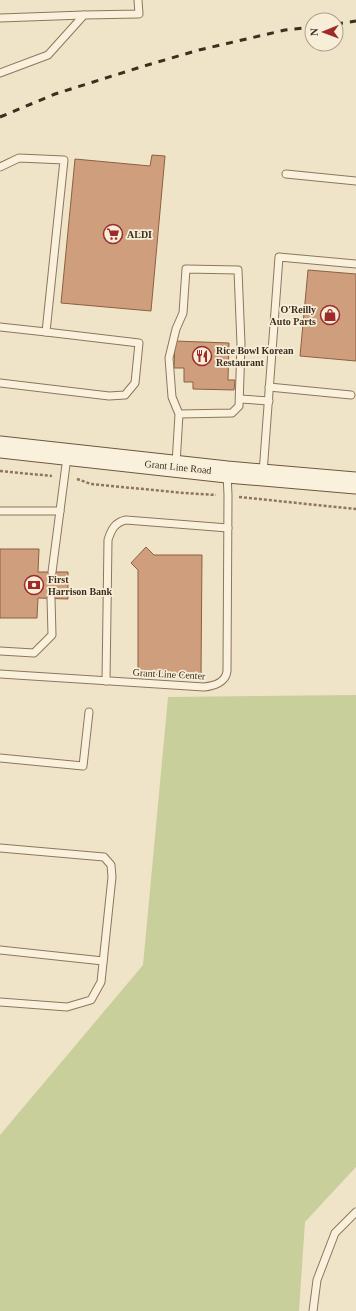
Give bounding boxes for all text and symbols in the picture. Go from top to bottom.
north arrow [304,12,344,52]
text: N [308,28,320,36]
supermarket icon: ALDI [102,223,124,245]
place label: ALDI [127,229,152,240]
place label: O'Reilly Auto Parts [270,304,316,327]
shop icon: O'Reilly Auto Parts [319,304,341,326]
restaurant icon: Rice Bowl Korean Restaurant [191,345,213,367]
place label: Rice Bowl Korean Restaurant [216,345,294,368]
street label: Grant Line Road [144,458,212,476]
bank icon: First Harrison Bank [23,574,45,596]
place label: First Harrison Bank [48,574,113,597]
street label: Grant Line Center [132,667,206,681]

